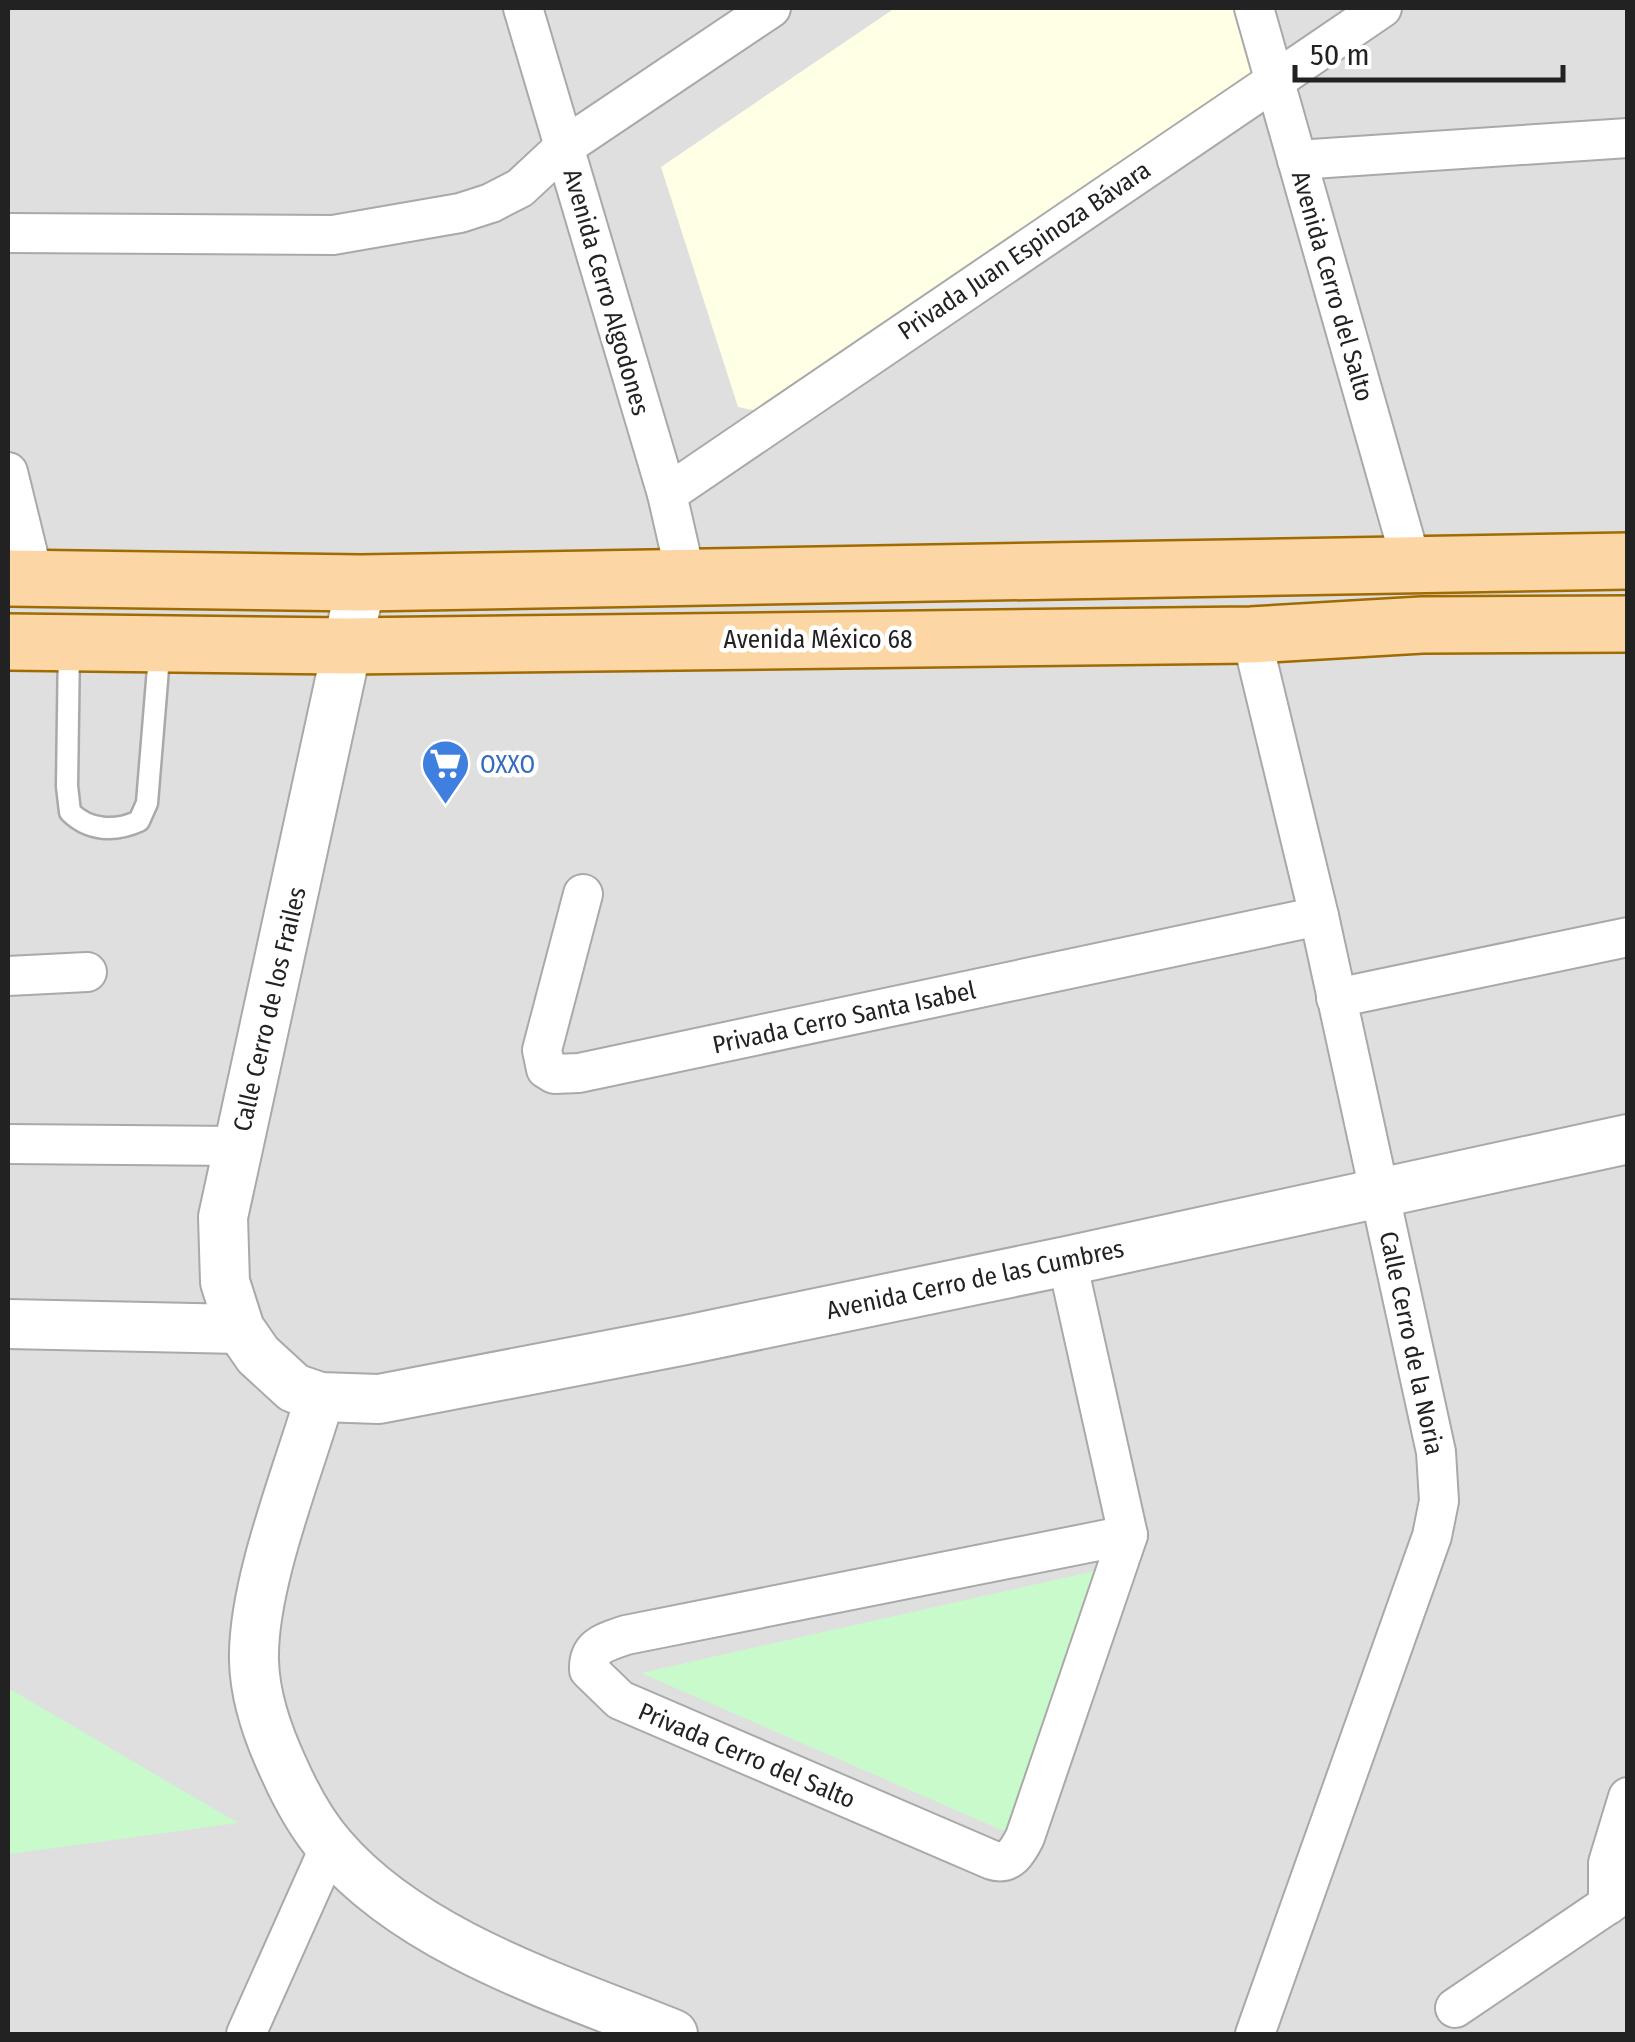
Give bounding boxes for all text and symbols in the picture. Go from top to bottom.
scale bar [1295,20,1562,82]
text: 50 m [1310,37,1370,73]
street label: Privada Juan Espinoza Bávara [893,155,1156,347]
street label: Avenida Cerro Algodones [556,166,656,419]
street label: Avenida Cerro del Salto [1285,168,1379,405]
street label: Avenida México 68 [724,625,912,655]
supermarket icon: OXXO [419,738,471,806]
place label: OXXO [480,750,535,780]
street label: Calle Cerro de los Frailes [227,884,313,1134]
street label: Privada Cerro Santa Isabel [710,975,979,1061]
street label: Calle Cerro de la Noria [1373,1229,1449,1458]
street label: Avenida Cerro de las Cumbres [824,1234,1127,1326]
street label: Privada Cerro del Salto [634,1697,860,1815]

